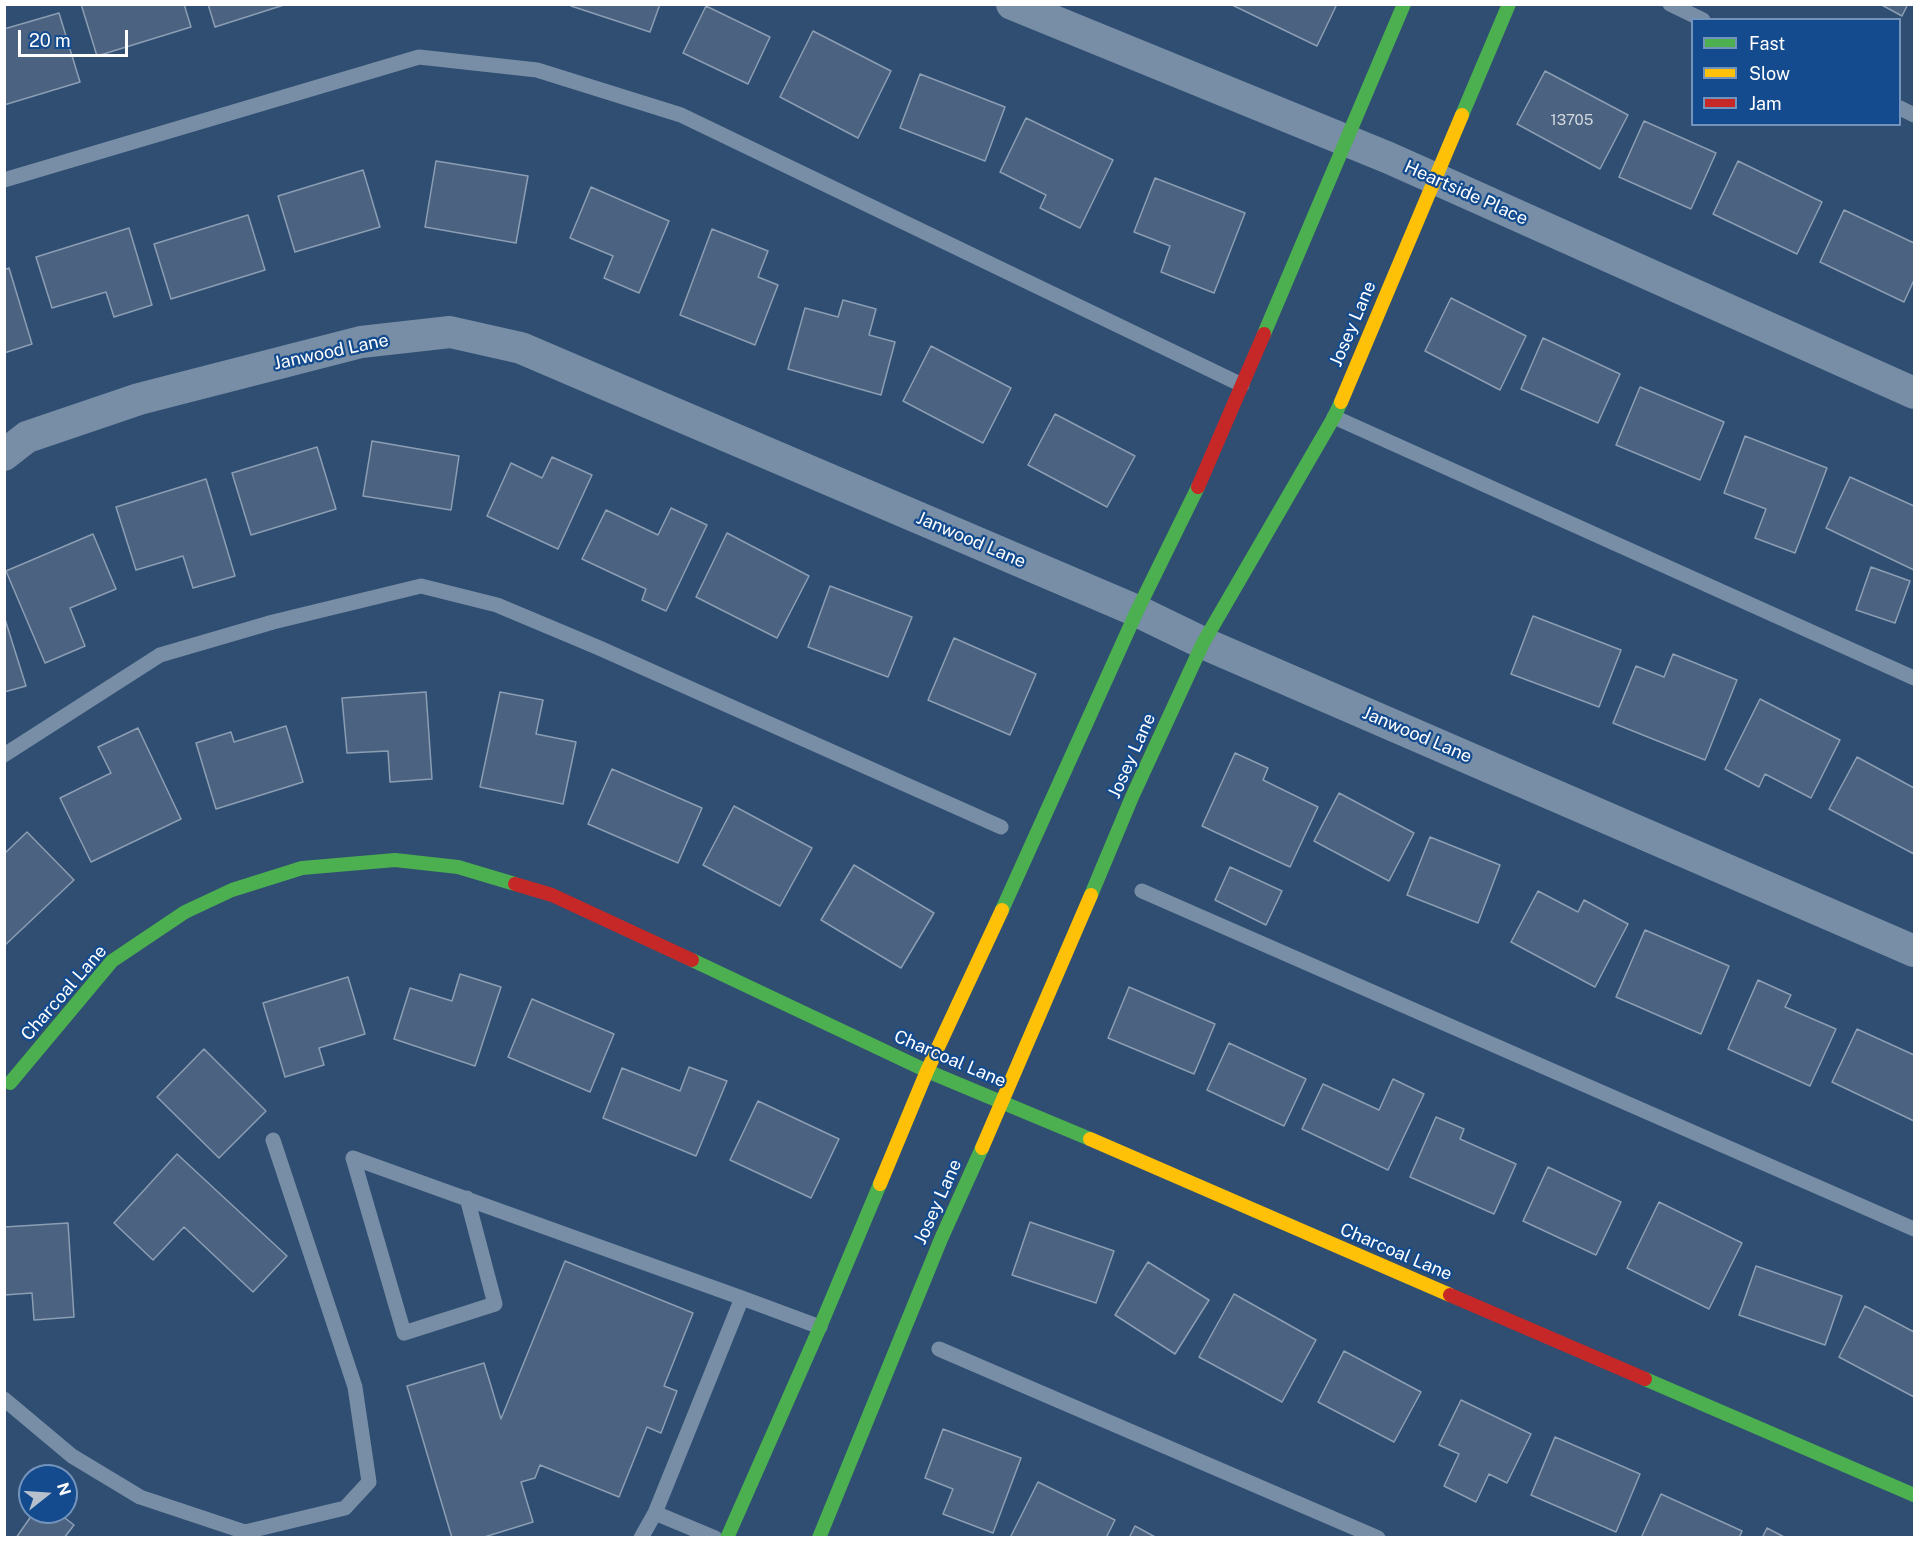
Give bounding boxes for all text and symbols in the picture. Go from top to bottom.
scale bar [21,18,130,56]
legend [1691,18,1901,126]
text: 20 m [29,30,71,51]
text: Fast [1749,33,1785,54]
text: Slow [1749,63,1790,84]
text: Jam [1749,93,1782,114]
house number: 13705 [1551,111,1593,129]
street label: Heartside Place [1401,156,1531,230]
street label: Josey Lane [1325,278,1381,370]
street label: Janwood Lane [272,329,390,375]
street label: Janwood Lane [913,507,1029,573]
street label: Janwood Lane [1359,702,1475,768]
street label: Josey Lane [1104,710,1160,802]
street label: Charcoal Lane [17,941,111,1045]
street label: Charcoal Lane [891,1026,1009,1092]
street label: Josey Lane [910,1156,966,1248]
street label: Charcoal Lane [1337,1219,1455,1285]
north arrow [18,1464,78,1524]
text: N [53,1480,75,1498]

